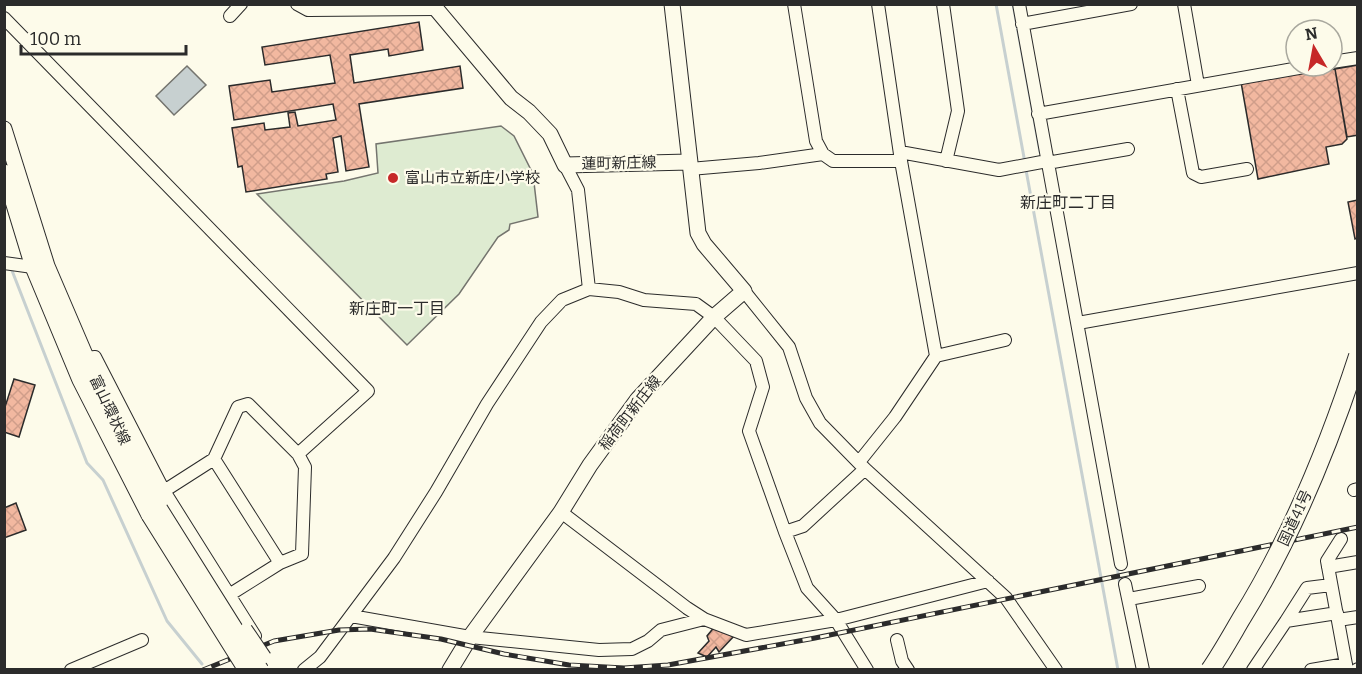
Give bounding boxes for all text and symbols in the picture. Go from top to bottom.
scale bar [21,18,186,56]
north arrow [1284,18,1344,78]
text: N [1304,23,1319,44]
text: 100 m [30,28,81,50]
street label: 蓮町新庄線 [581,153,657,173]
place label: 富山市立新庄小学校 [405,169,540,187]
marker: 富山市立新庄小学校 [386,171,400,185]
district label: 新庄町二丁目 [1020,193,1116,212]
district label: 新庄町一丁目 [349,299,445,318]
street label: 富山環状線 [86,372,134,448]
street label: 稲荷町新庄線 [595,372,665,454]
street label: 国道41号 [1274,487,1316,549]

